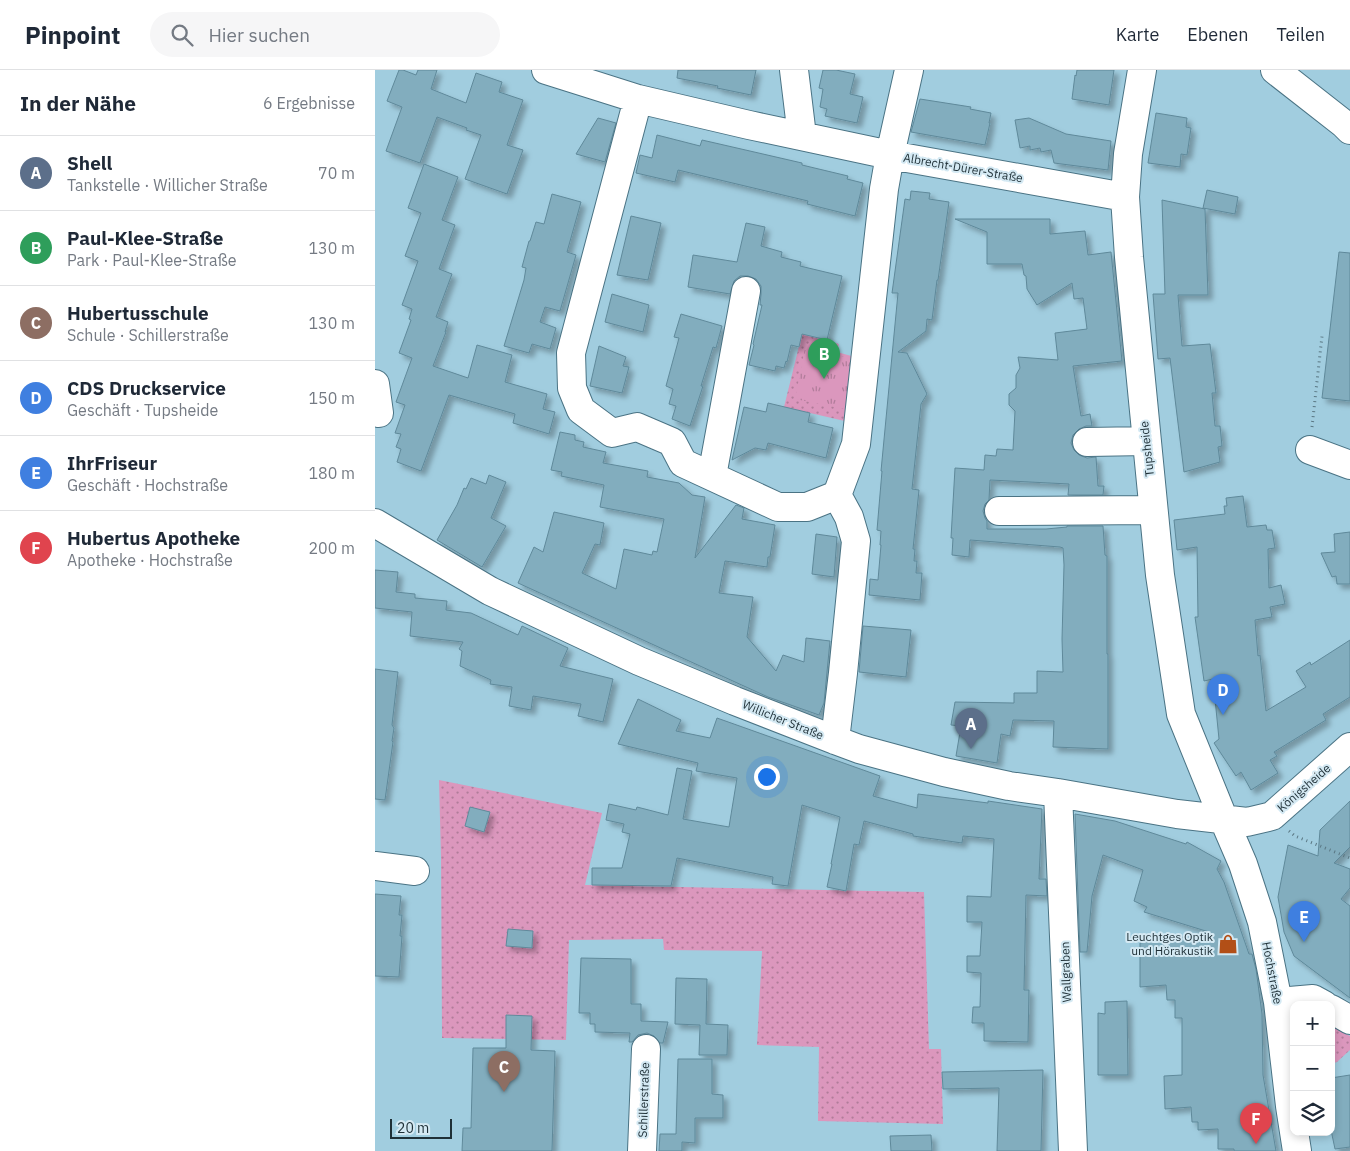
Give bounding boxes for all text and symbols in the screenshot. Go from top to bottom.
search box [150,12,500,57]
text: Pinpoint [25,19,120,51]
icon: search [168,21,196,49]
text: Hier suchen [208,23,310,47]
text: Karte [1116,23,1159,46]
text: Ebenen [1187,23,1248,46]
text: Teilen [1276,23,1325,46]
text: In der Nähe [20,89,136,117]
text: 6 Ergebnisse [263,93,355,113]
street label: Albrecht-Dürer-Straße [902,150,1024,185]
text: Shell [67,151,112,175]
text: A [31,163,41,183]
text: 70 m [318,163,355,183]
text: Tankstelle · Willicher Straße [67,175,268,195]
text: Paul-Klee-Straße [67,226,223,250]
text: B [31,238,41,258]
text: 130 m [308,238,355,258]
text: Park · Paul-Klee-Straße [67,250,236,270]
text: Hubertusschule [67,301,209,325]
text: C [31,313,41,333]
text: 130 m [308,313,355,333]
text: Schule · Schillerstraße [67,325,229,345]
pin: B [808,338,840,379]
text: CDS Druckservice [67,376,226,400]
text: D [30,388,42,408]
text: 150 m [308,388,355,408]
text: Geschäft · Tupsheide [67,400,218,420]
street label: Tupsheide [1136,420,1157,478]
text: IhrFriseur [67,451,157,475]
text: E [31,463,41,483]
text: 180 m [308,463,355,483]
text: Geschäft · Hochstraße [67,475,228,495]
text: Hubertus Apotheke [67,526,240,550]
text: F [31,538,41,558]
text: 200 m [308,538,355,558]
text: Apotheke · Hochstraße [67,550,233,570]
pin: D [1207,674,1239,715]
street label: Willicher Straße [740,696,826,743]
pin: A [955,708,987,749]
street label: Königsheide [1274,760,1334,815]
your location [754,764,780,790]
pin: E [1288,901,1320,942]
place label: Leuchtges Optik und Hörakustik [1126,929,1214,958]
shop icon: Leuchtges Optik und Hörakustik [1217,933,1239,955]
street label: Wallgraben [1057,941,1074,1003]
street label: Hochstraße [1259,941,1286,1006]
map controls [1290,1001,1335,1136]
button: + [1290,1001,1335,1046]
button: − [1290,1046,1335,1091]
pin: C [488,1051,520,1092]
street label: Schillerstraße [635,1062,652,1138]
button: layers [1290,1091,1335,1136]
pin: F [1240,1103,1272,1144]
scale bar [390,1116,453,1139]
text: 20 m [397,1119,429,1137]

